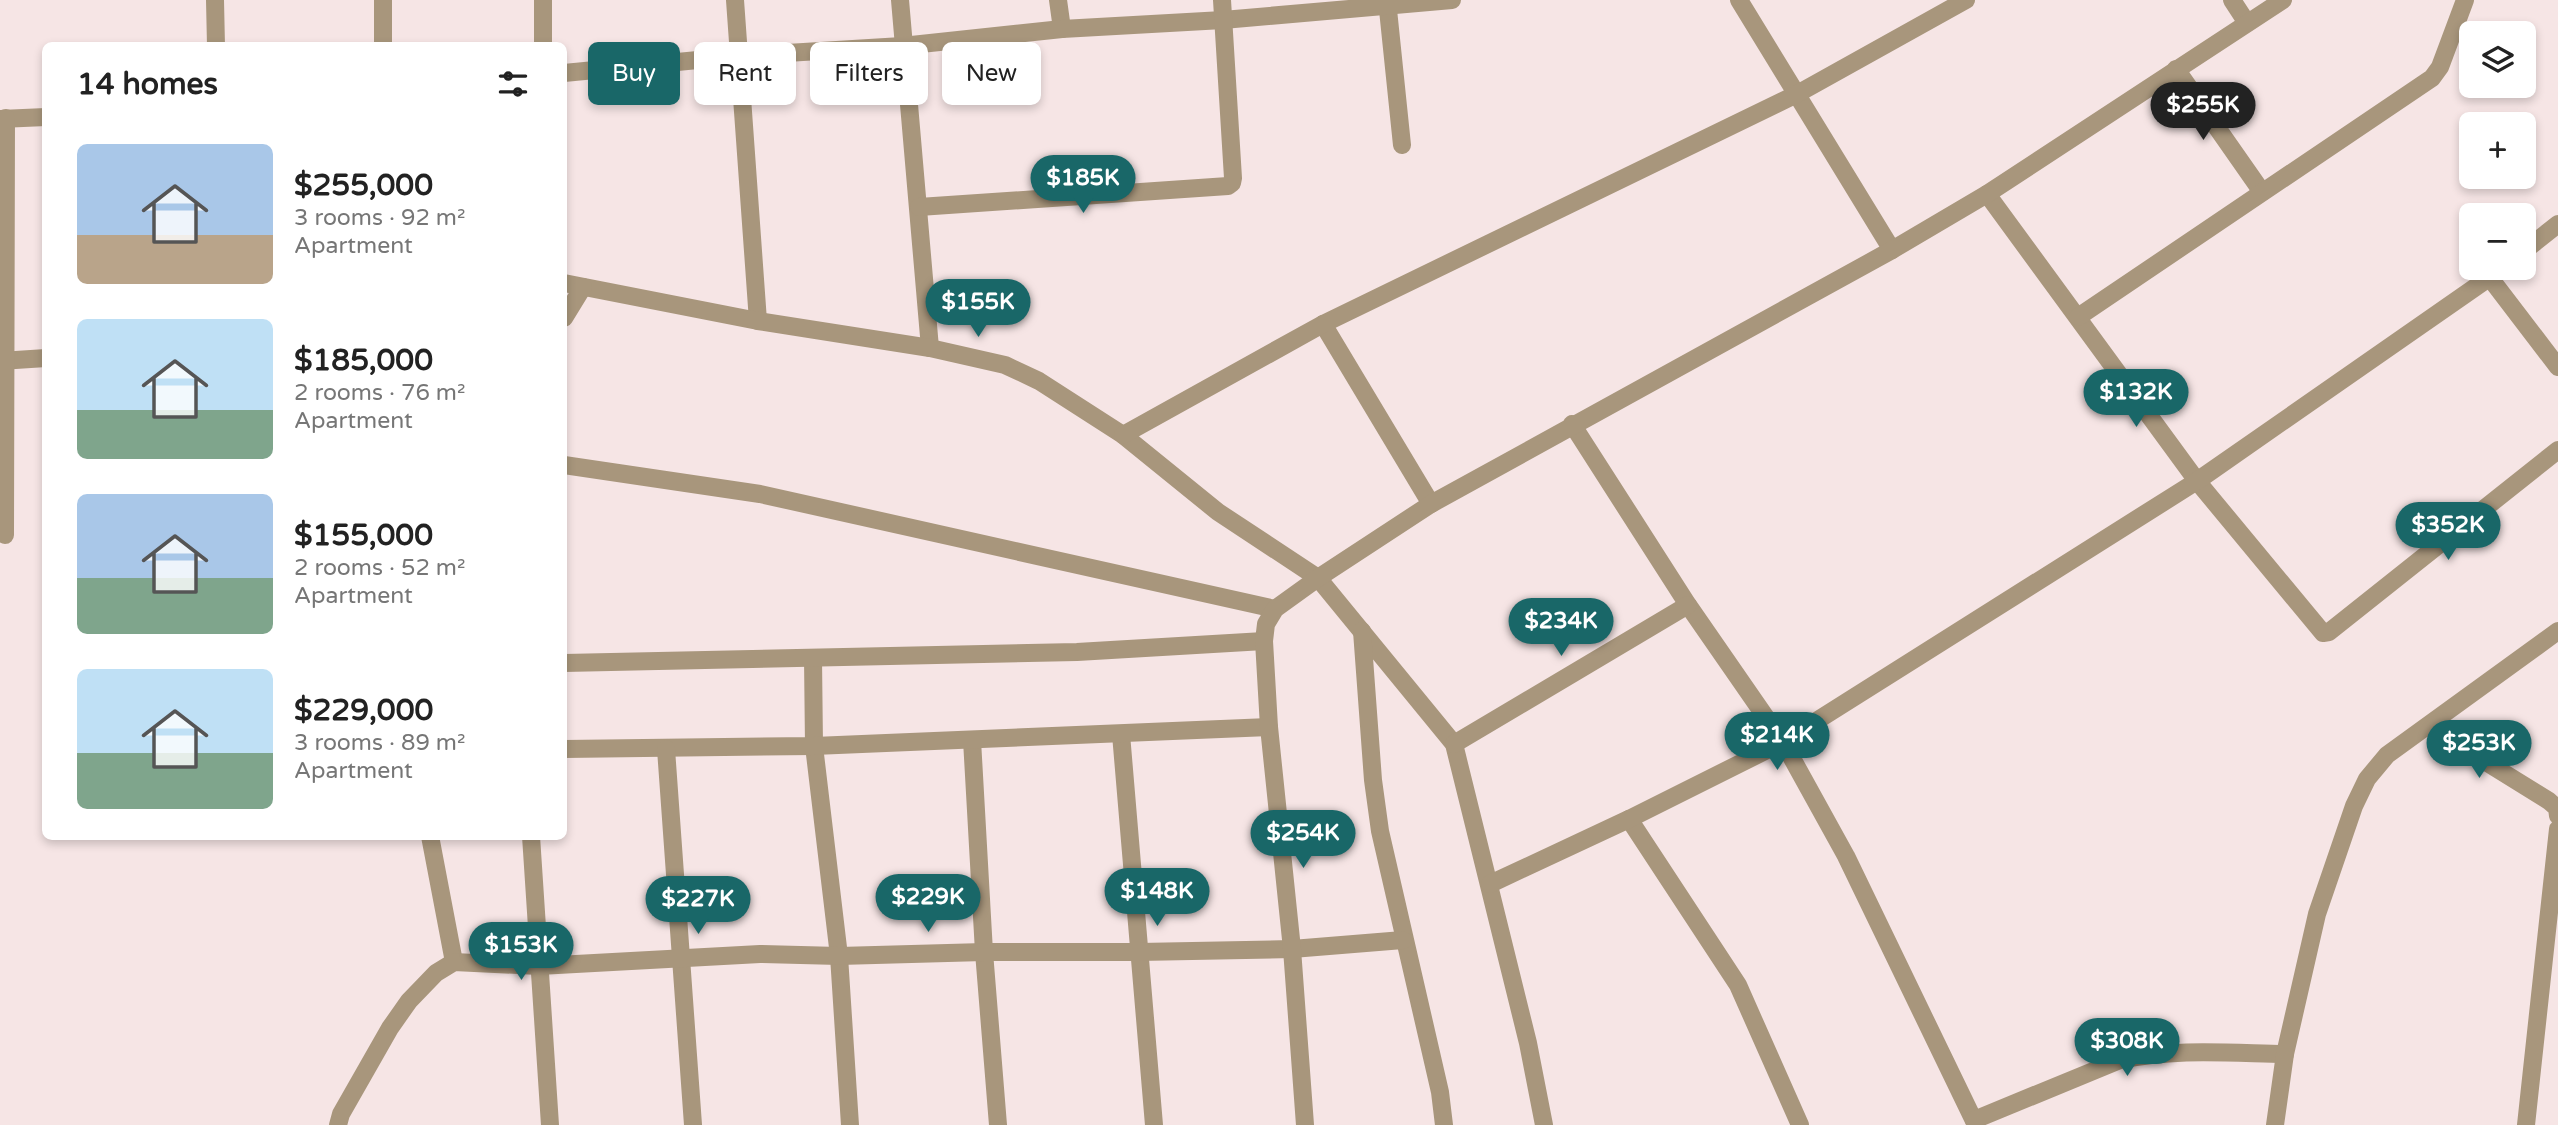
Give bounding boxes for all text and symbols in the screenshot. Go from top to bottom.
map controls [2459,21,2536,280]
button: layers [2459,21,2536,98]
chip: Buy [588,42,680,105]
chip: Rent [694,42,796,105]
chip: Filters [810,42,928,105]
chip: New [942,42,1041,105]
icon: filters [494,65,532,103]
text: 14 homes [77,66,218,103]
pin: $255K [2154,82,2252,142]
text: $255K [2167,91,2239,119]
button: + [2459,112,2536,189]
pin: $185K [1034,156,1132,215]
text: $185K [1047,164,1119,192]
text: $255,000 [294,167,433,204]
icon: home [133,172,217,256]
button: − [2459,203,2536,280]
text: 3 rooms · 92 m² [294,204,465,232]
text: Apartment [294,232,413,260]
pin: $155K [929,280,1027,339]
text: $155K [942,288,1014,316]
text: $185,000 [294,342,433,379]
icon: home [133,347,217,431]
pin: $132K [2087,370,2185,429]
text: $132K [2100,378,2172,406]
text: 2 rooms · 76 m² [294,379,465,407]
text: Apartment [294,407,413,435]
pin: $352K [2399,503,2497,562]
text: $352K [2412,511,2484,539]
text: $155,000 [294,517,433,554]
icon: home [133,522,217,606]
text: 2 rooms · 52 m² [294,554,465,582]
text: Apartment [294,582,413,610]
pin: $234K [1512,598,1610,658]
text: $234K [1525,607,1597,635]
text: $229,000 [294,692,433,729]
icon: home [133,697,217,781]
pin: $214K [1728,712,1826,772]
pin: $253K [2430,720,2528,780]
text: $214K [1741,721,1813,749]
text: 3 rooms · 89 m² [294,729,465,757]
text: $253K [2443,729,2515,757]
text: Apartment [294,757,413,785]
pin: $254K [1254,810,1352,870]
text: $254K [1267,819,1339,847]
pin: $148K [1108,869,1206,928]
pin: $229K [879,874,977,934]
pin: $227K [649,876,747,936]
text: $148K [1121,877,1193,905]
text: $229K [892,883,964,911]
text: $227K [662,885,734,913]
pin: $153K [472,922,570,982]
text: $153K [485,931,557,959]
pin: $308K [2078,1018,2176,1078]
text: $308K [2091,1027,2163,1055]

